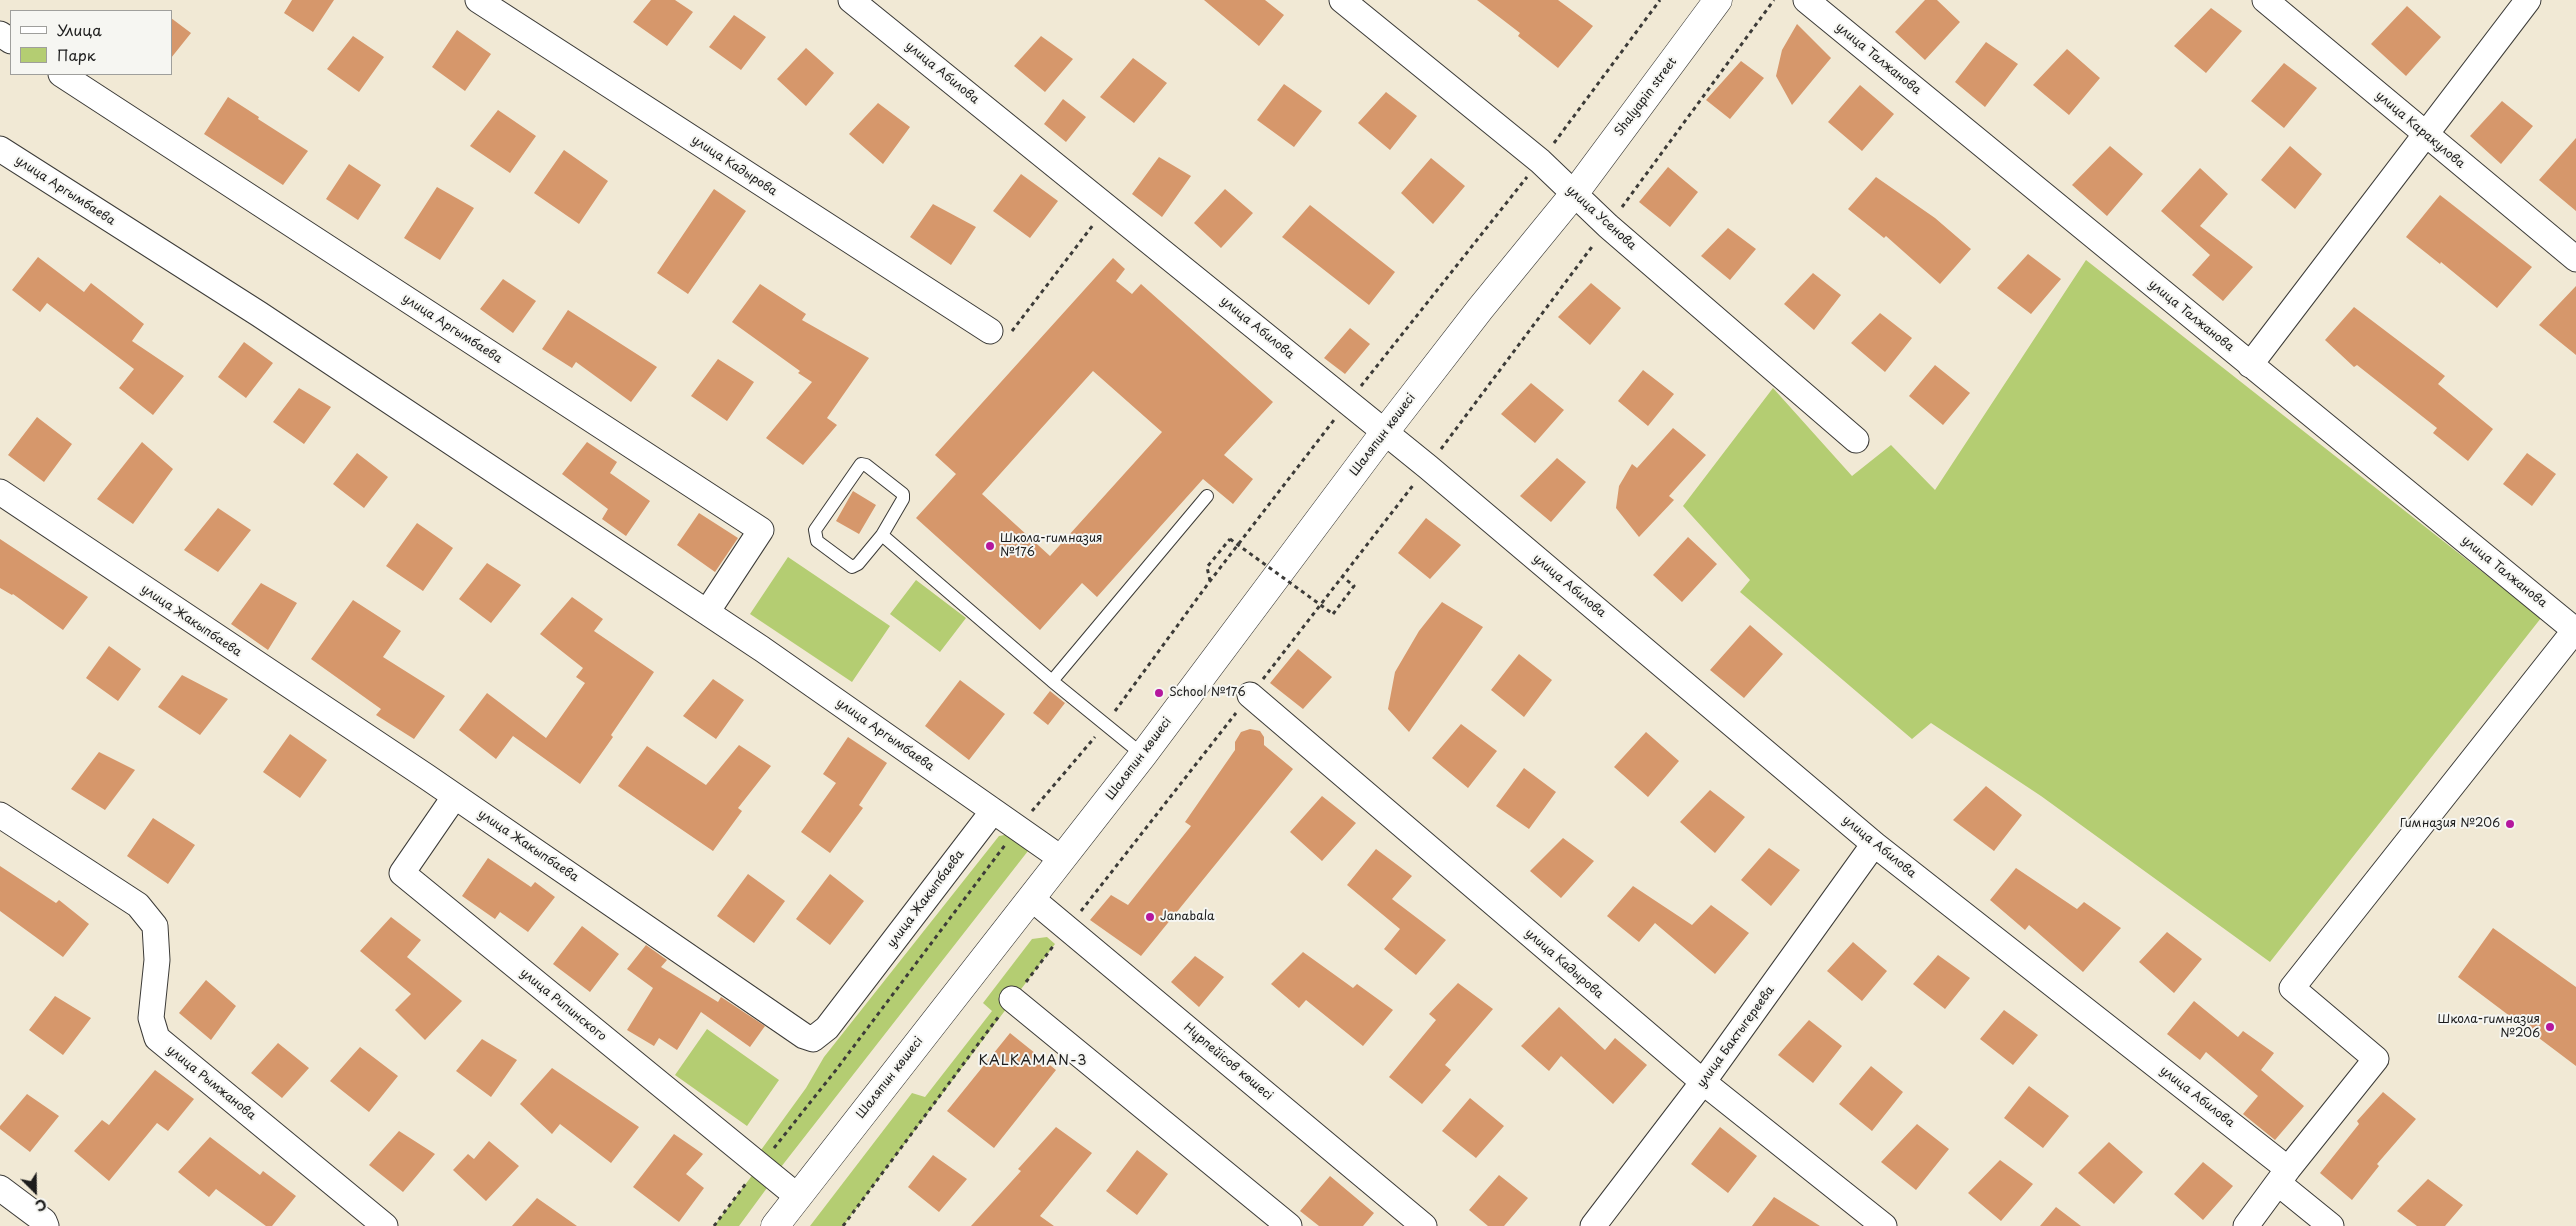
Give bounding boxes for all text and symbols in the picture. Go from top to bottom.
legend [10,10,172,75]
text: Улица [57,18,102,41]
street label: улица Талжанова [1832,20,1924,98]
street label: улица Абилова [902,39,982,107]
text: Парк [57,43,96,66]
street label: Shalyapin street [1612,55,1680,139]
street label: улица Каракулова [2373,89,2467,171]
street label: улица Кадырова [689,133,779,199]
street label: улица Аргымбаева [12,153,118,229]
street label: улица Усенова [1563,183,1639,253]
street label: улица Талжанова [2145,277,2237,355]
street label: улица Аргымбаева [399,291,505,367]
street label: улица Абилова [1217,294,1297,362]
street label: Шаляпин көшесі [1347,391,1419,479]
place label: Школа-гимназия №176 [1000,532,1103,560]
street label: улица Талжанова [2458,533,2550,611]
marker: Школа-гимназия №176 [984,540,996,552]
street label: улица Абилова [1530,551,1608,621]
street label: улица Жакыпбаева [138,582,244,660]
place label: School №176 [1169,686,1246,700]
marker: School №176 [1153,687,1165,699]
street label: улица Аргымбаева [833,696,937,774]
street label: Шаляпин көшесі [1103,715,1175,803]
street label: улица Жакыпбаева [475,807,581,885]
street label: улица Абилова [1839,813,1919,881]
place label: Гимназия №206 [2400,817,2500,831]
marker: Гимназия №206 [2504,818,2516,830]
street label: улица Жакыпбаева [885,847,967,951]
place label: Janabala [1160,910,1215,924]
marker: Janabala [1144,911,1156,923]
street label: улица Кадырова [1522,926,1606,1002]
street label: улица Рипинского [517,966,609,1044]
street label: улица Бактыгереева [1694,984,1778,1090]
place label: Школа-гимназия №206 [2437,1013,2540,1041]
street label: Нұрпейісов көшесі [1180,1021,1276,1103]
marker: Школа-гимназия №206 [2544,1021,2556,1033]
street label: Шаляпин көшесі [854,1034,926,1122]
street label: улица Рымжанова [164,1043,258,1123]
district label: KALKAMAN-3 [977,1053,1089,1069]
street label: улица Абилова [2157,1063,2237,1131]
north arrow [10,1166,60,1216]
text: С [32,1194,50,1217]

